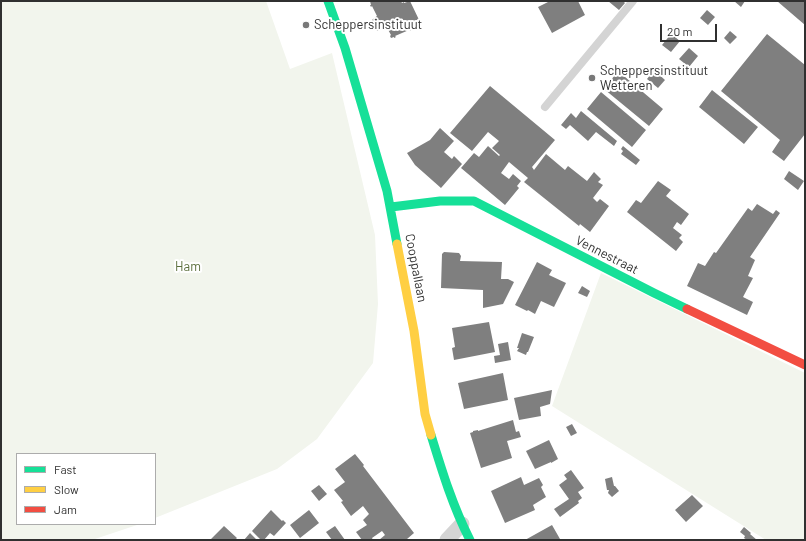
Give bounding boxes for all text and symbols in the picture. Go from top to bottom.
scale bar [662,16,719,42]
place label: Scheppersinstituut [314,17,422,33]
marker: Scheppersinstituut [301,20,311,30]
text: 20 m [667,24,693,38]
place label: Scheppersinstituut Wetteren [600,63,708,94]
marker: Scheppersinstituut Wetteren [587,73,597,83]
street label: Cooppallaan [402,232,430,304]
street label: Vennestraat [573,233,641,277]
park label: Ham [175,259,201,275]
legend [16,453,156,525]
text: Fast [54,462,77,476]
text: Slow [54,482,79,496]
text: Jam [54,502,77,516]

